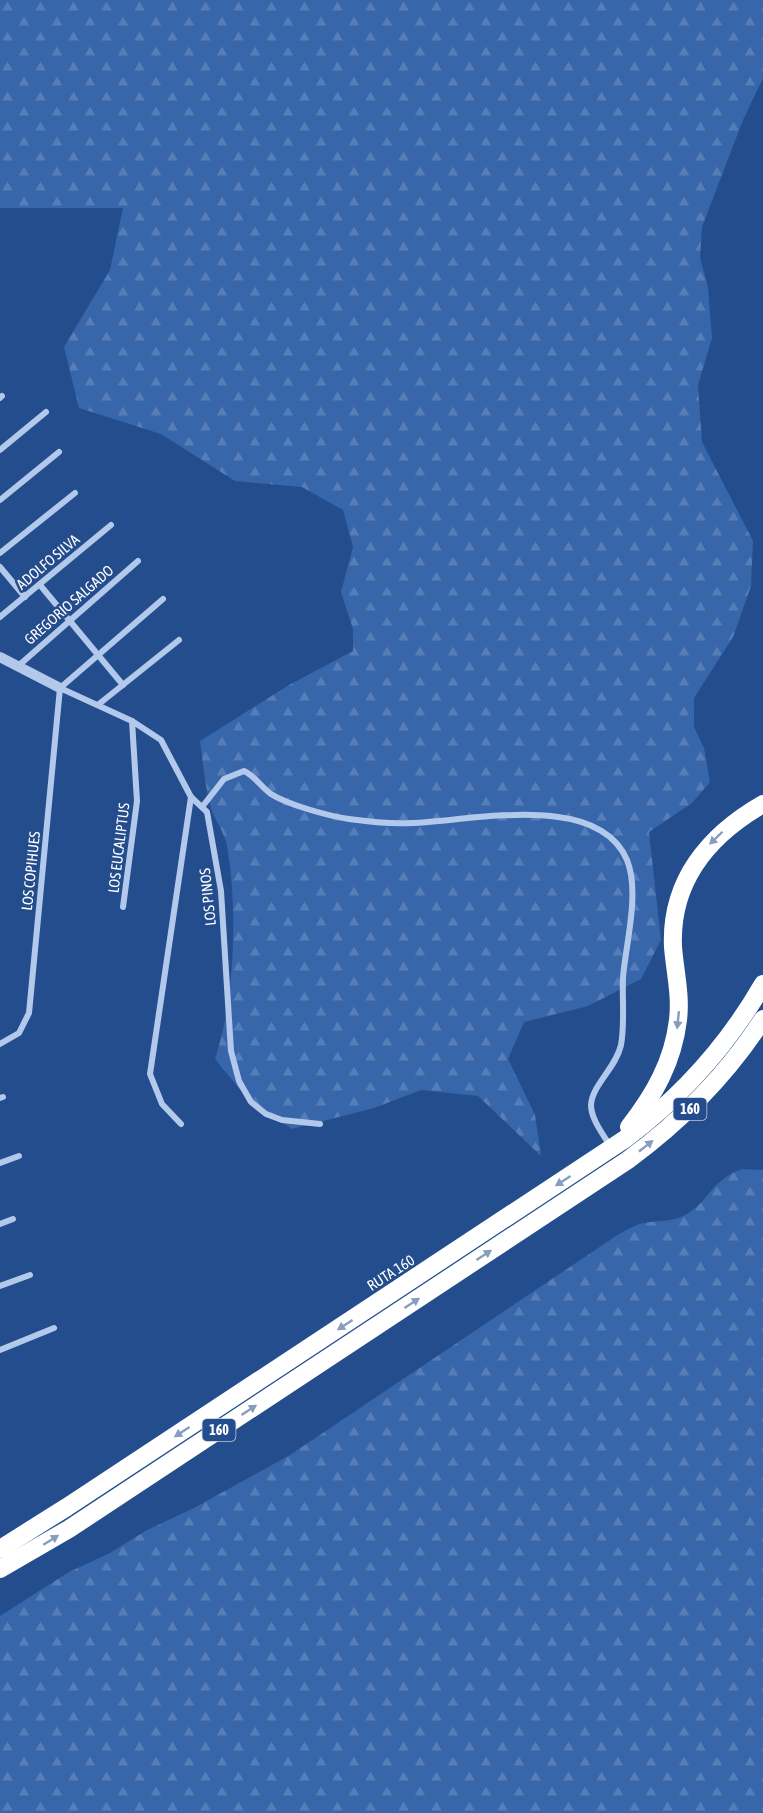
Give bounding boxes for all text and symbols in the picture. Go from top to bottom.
street label: ADOLFO SILVA [13,530,83,593]
street label: GREGORIO SALGADO [21,561,117,648]
street label: LOS EUCALIPTUS [105,802,132,894]
street label: LOS COPIHUES [18,831,43,911]
one-way arrow [708,831,723,845]
street label: LOS PINOS [196,867,219,927]
one-way arrow [673,1011,683,1030]
road number: 160 [674,1098,706,1120]
one-way arrow [638,1140,654,1153]
one-way arrow [555,1176,572,1187]
one-way arrow [476,1250,492,1261]
street label: RUTA 160 [364,1251,418,1294]
one-way arrow [404,1298,420,1309]
one-way arrow [337,1319,354,1330]
one-way arrow [241,1405,257,1416]
road number: 160 [202,1419,236,1441]
one-way arrow [174,1426,191,1437]
one-way arrow [43,1535,59,1546]

